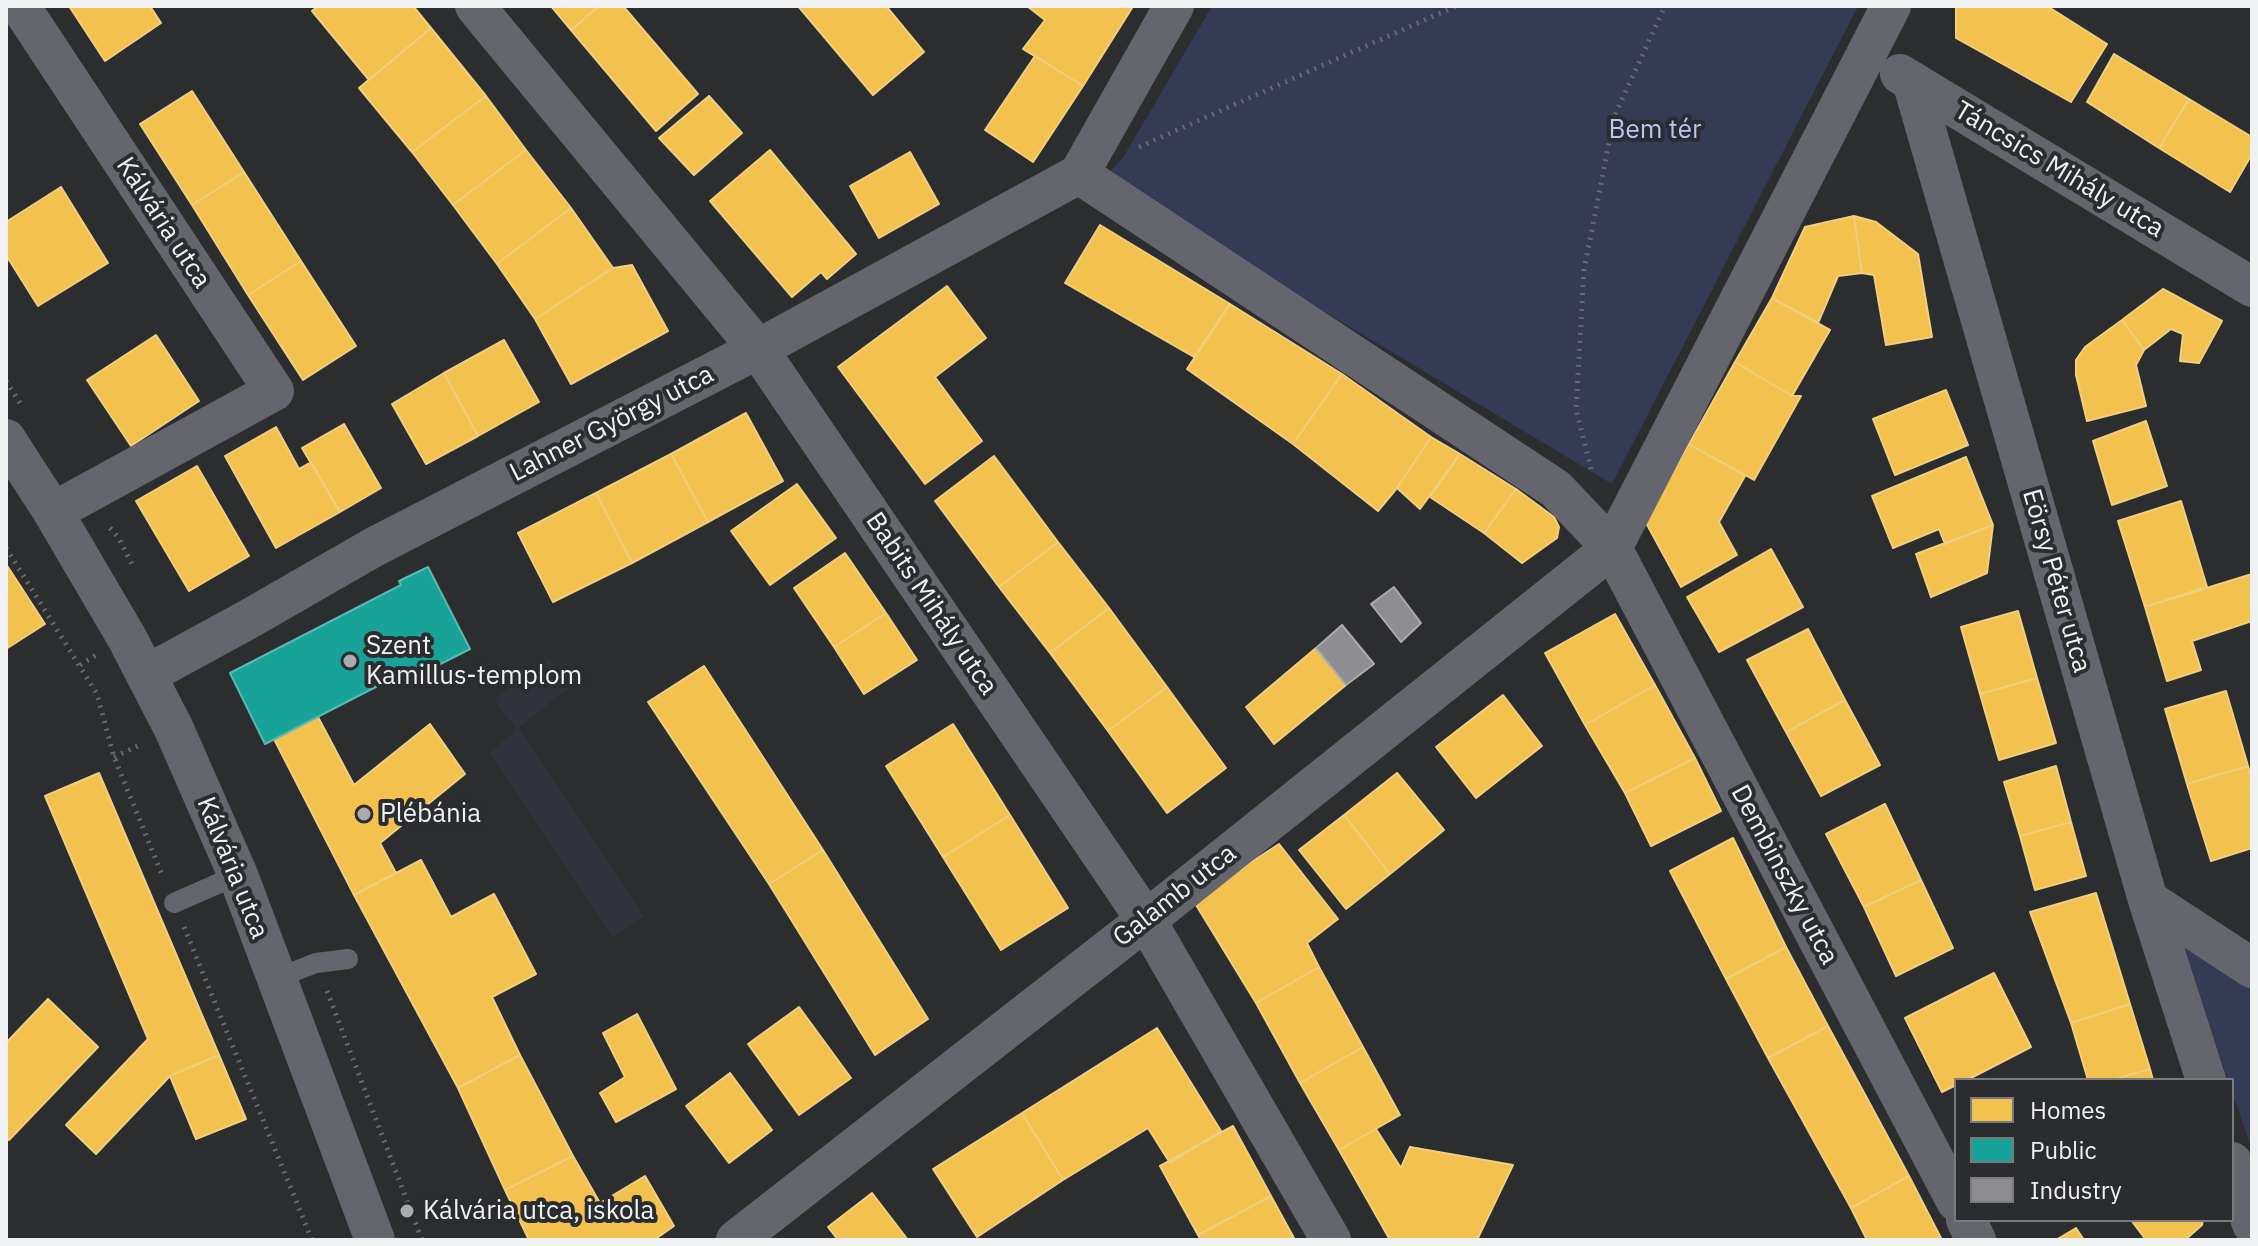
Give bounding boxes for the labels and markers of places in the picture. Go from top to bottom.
place label: Szent Kamillus-templom [366,630,582,692]
marker: Szent Kamillus-templom [341,652,359,670]
place label: Plébánia [380,798,481,830]
marker: Plébánia [355,805,373,823]
place label: Kálvária utca, iskola [423,1195,654,1227]
marker: Kálvária utca, iskola [398,1202,416,1220]

